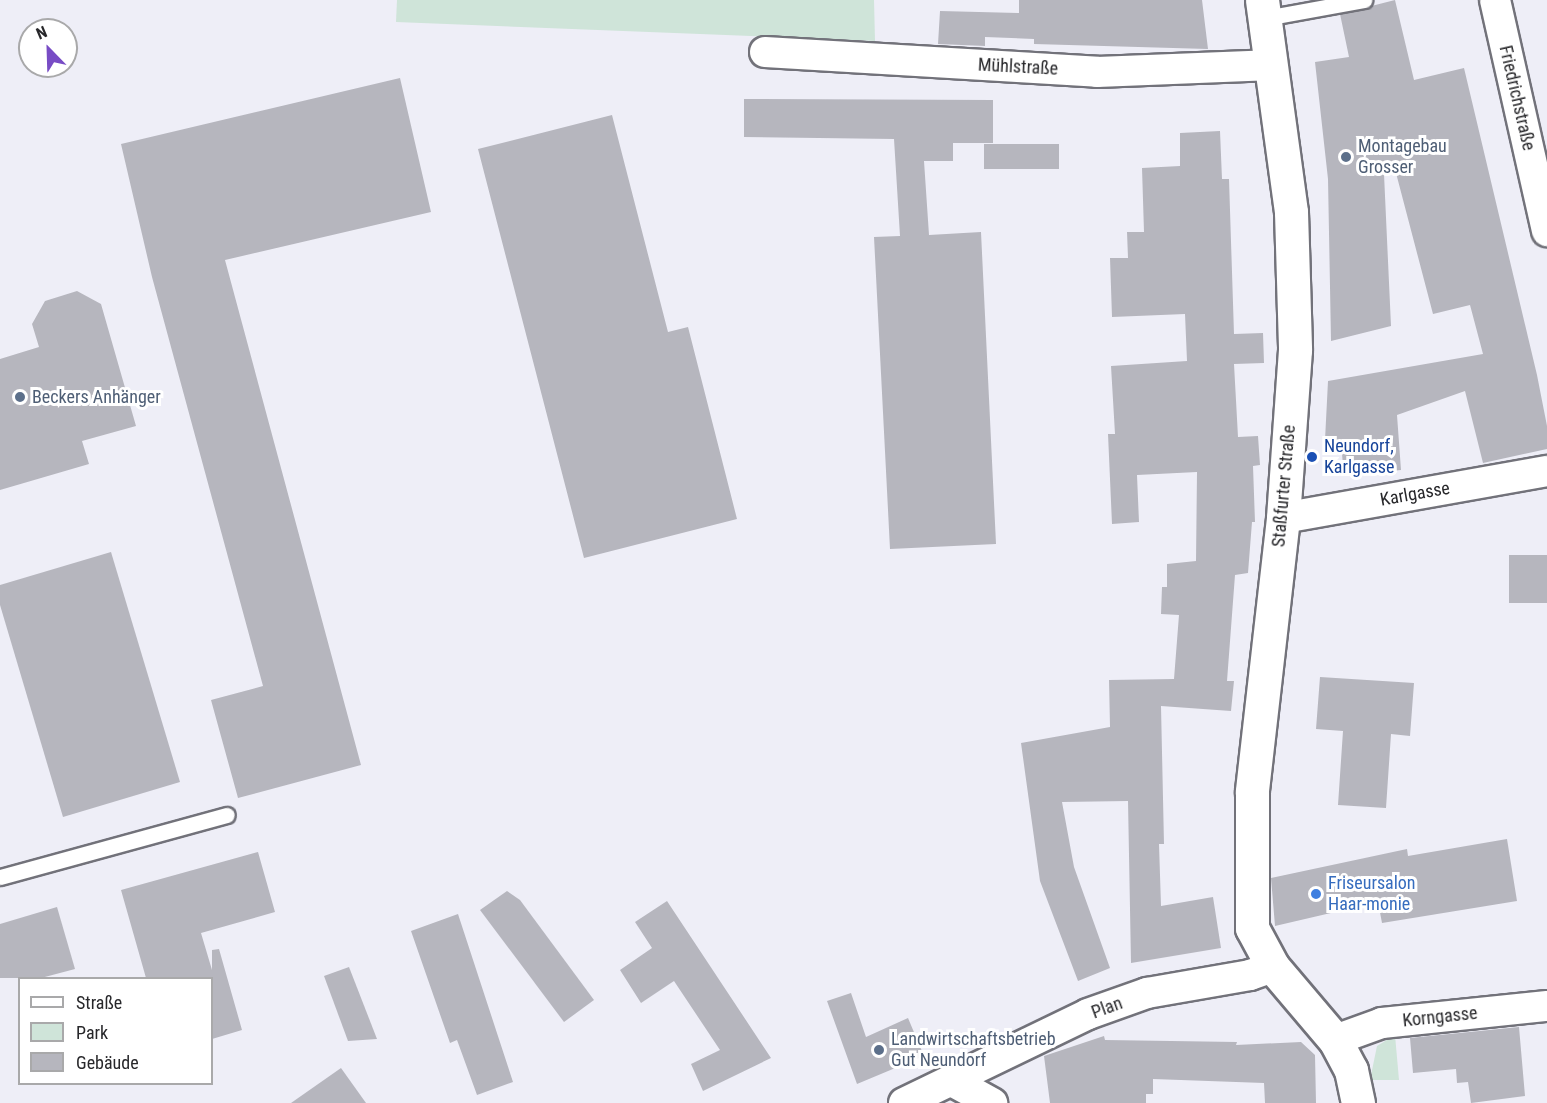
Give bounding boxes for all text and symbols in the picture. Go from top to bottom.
north arrow [18,18,78,78]
text: N [33,22,50,43]
street label: Friedrichstraße [1494,43,1540,153]
street label: Mühlstraße [977,54,1059,80]
place label: Montagebau Grosser [1358,136,1447,178]
marker: Montagebau Grosser [1339,150,1353,164]
place label: Beckers Anhänger [32,386,161,408]
marker: Beckers Anhänger [13,390,27,404]
street label: Staßfurter Straße [1268,424,1300,548]
place label: Neundorf, Karlgasse [1324,436,1394,478]
marker: Neundorf, Karlgasse [1305,450,1319,464]
street label: Karlgasse [1378,477,1452,511]
place label: Friseursalon Haar-monie [1328,873,1416,916]
marker: Friseursalon Haar-monie [1309,887,1323,901]
legend [18,977,213,1085]
text: Straße [76,992,122,1013]
street label: Plan [1089,992,1125,1024]
street label: Korngasse [1401,1002,1479,1032]
text: Park [76,1022,108,1043]
place label: Landwirtschaftsbetrieb Gut Neundorf [891,1029,1056,1072]
marker: Landwirtschaftsbetrieb Gut Neundorf [872,1043,886,1057]
text: Gebäude [76,1052,139,1073]

